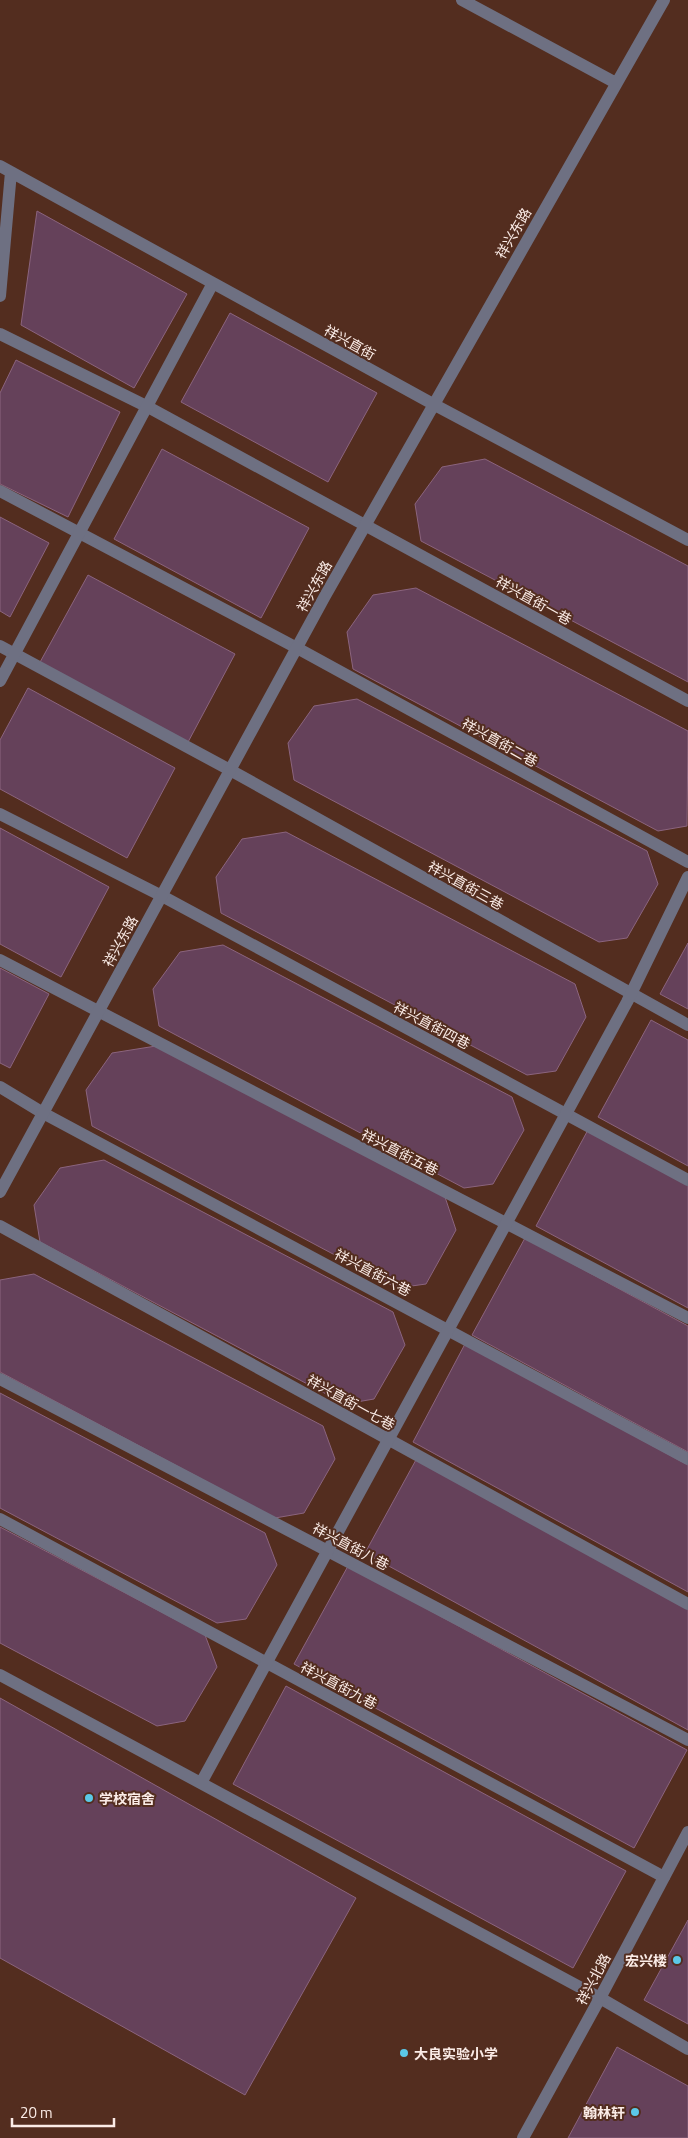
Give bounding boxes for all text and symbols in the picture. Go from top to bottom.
street label: 祥兴东路 [490,204,536,262]
street label: 祥兴直街 [320,319,380,365]
street label: 祥兴东路 [291,556,337,616]
street label: 祥兴直街一巷 [492,570,576,630]
street label: 祥兴直街二巷 [458,712,542,772]
street label: 祥兴直街三巷 [424,855,508,915]
street label: 祥兴东路 [97,911,143,971]
street label: 祥兴直街四巷 [390,996,474,1054]
street label: 祥兴直街五巷 [358,1124,442,1180]
street label: 祥兴直街六巷 [331,1243,415,1301]
street label: 祥兴直街一七巷 [303,1369,399,1435]
street label: 祥兴直街八巷 [309,1517,393,1575]
street label: 祥兴直街九巷 [297,1656,381,1714]
place label: 学校宿舍 [99,1788,155,1809]
marker: 学校宿舍 [83,1792,95,1804]
street label: 祥兴北路 [571,1949,615,2009]
place label: 宏兴楼 [625,1950,667,1971]
marker: 宏兴楼 [671,1954,683,1966]
place label: 大良实验小学 [414,2043,498,2064]
marker: 大良实验小学 [398,2047,410,2059]
scale bar [12,2096,115,2128]
text: 20 m [20,2101,53,2124]
place label: 翰林轩 [583,2102,625,2123]
marker: 翰林轩 [629,2106,641,2118]

